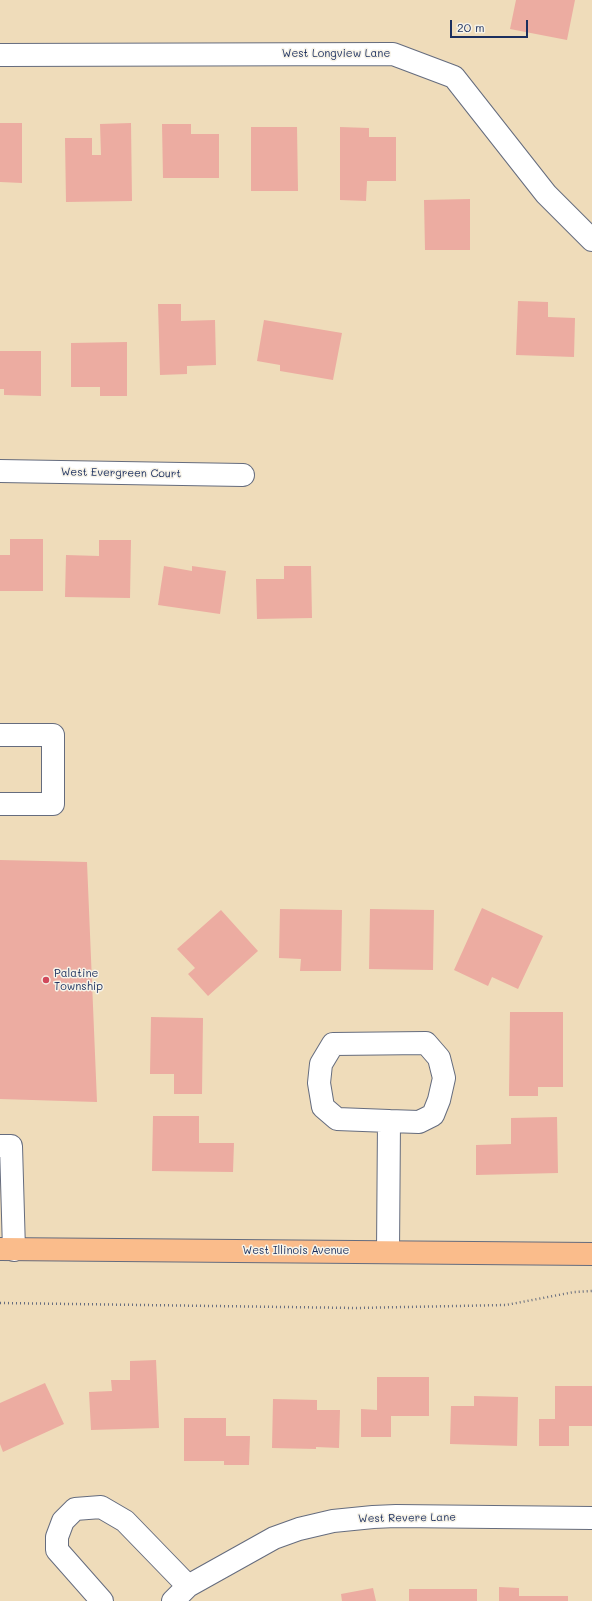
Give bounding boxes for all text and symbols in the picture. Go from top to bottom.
scale bar [452,12,530,38]
text: 20 m [457,19,485,35]
street label: West Longview Lane [282,47,390,61]
street label: West Evergreen Court [61,465,181,481]
place label: Palatine Township [54,967,103,993]
marker: Palatine Township [41,975,51,985]
street label: West Illinois Avenue [243,1244,349,1258]
street label: West Revere Lane [358,1511,456,1525]

